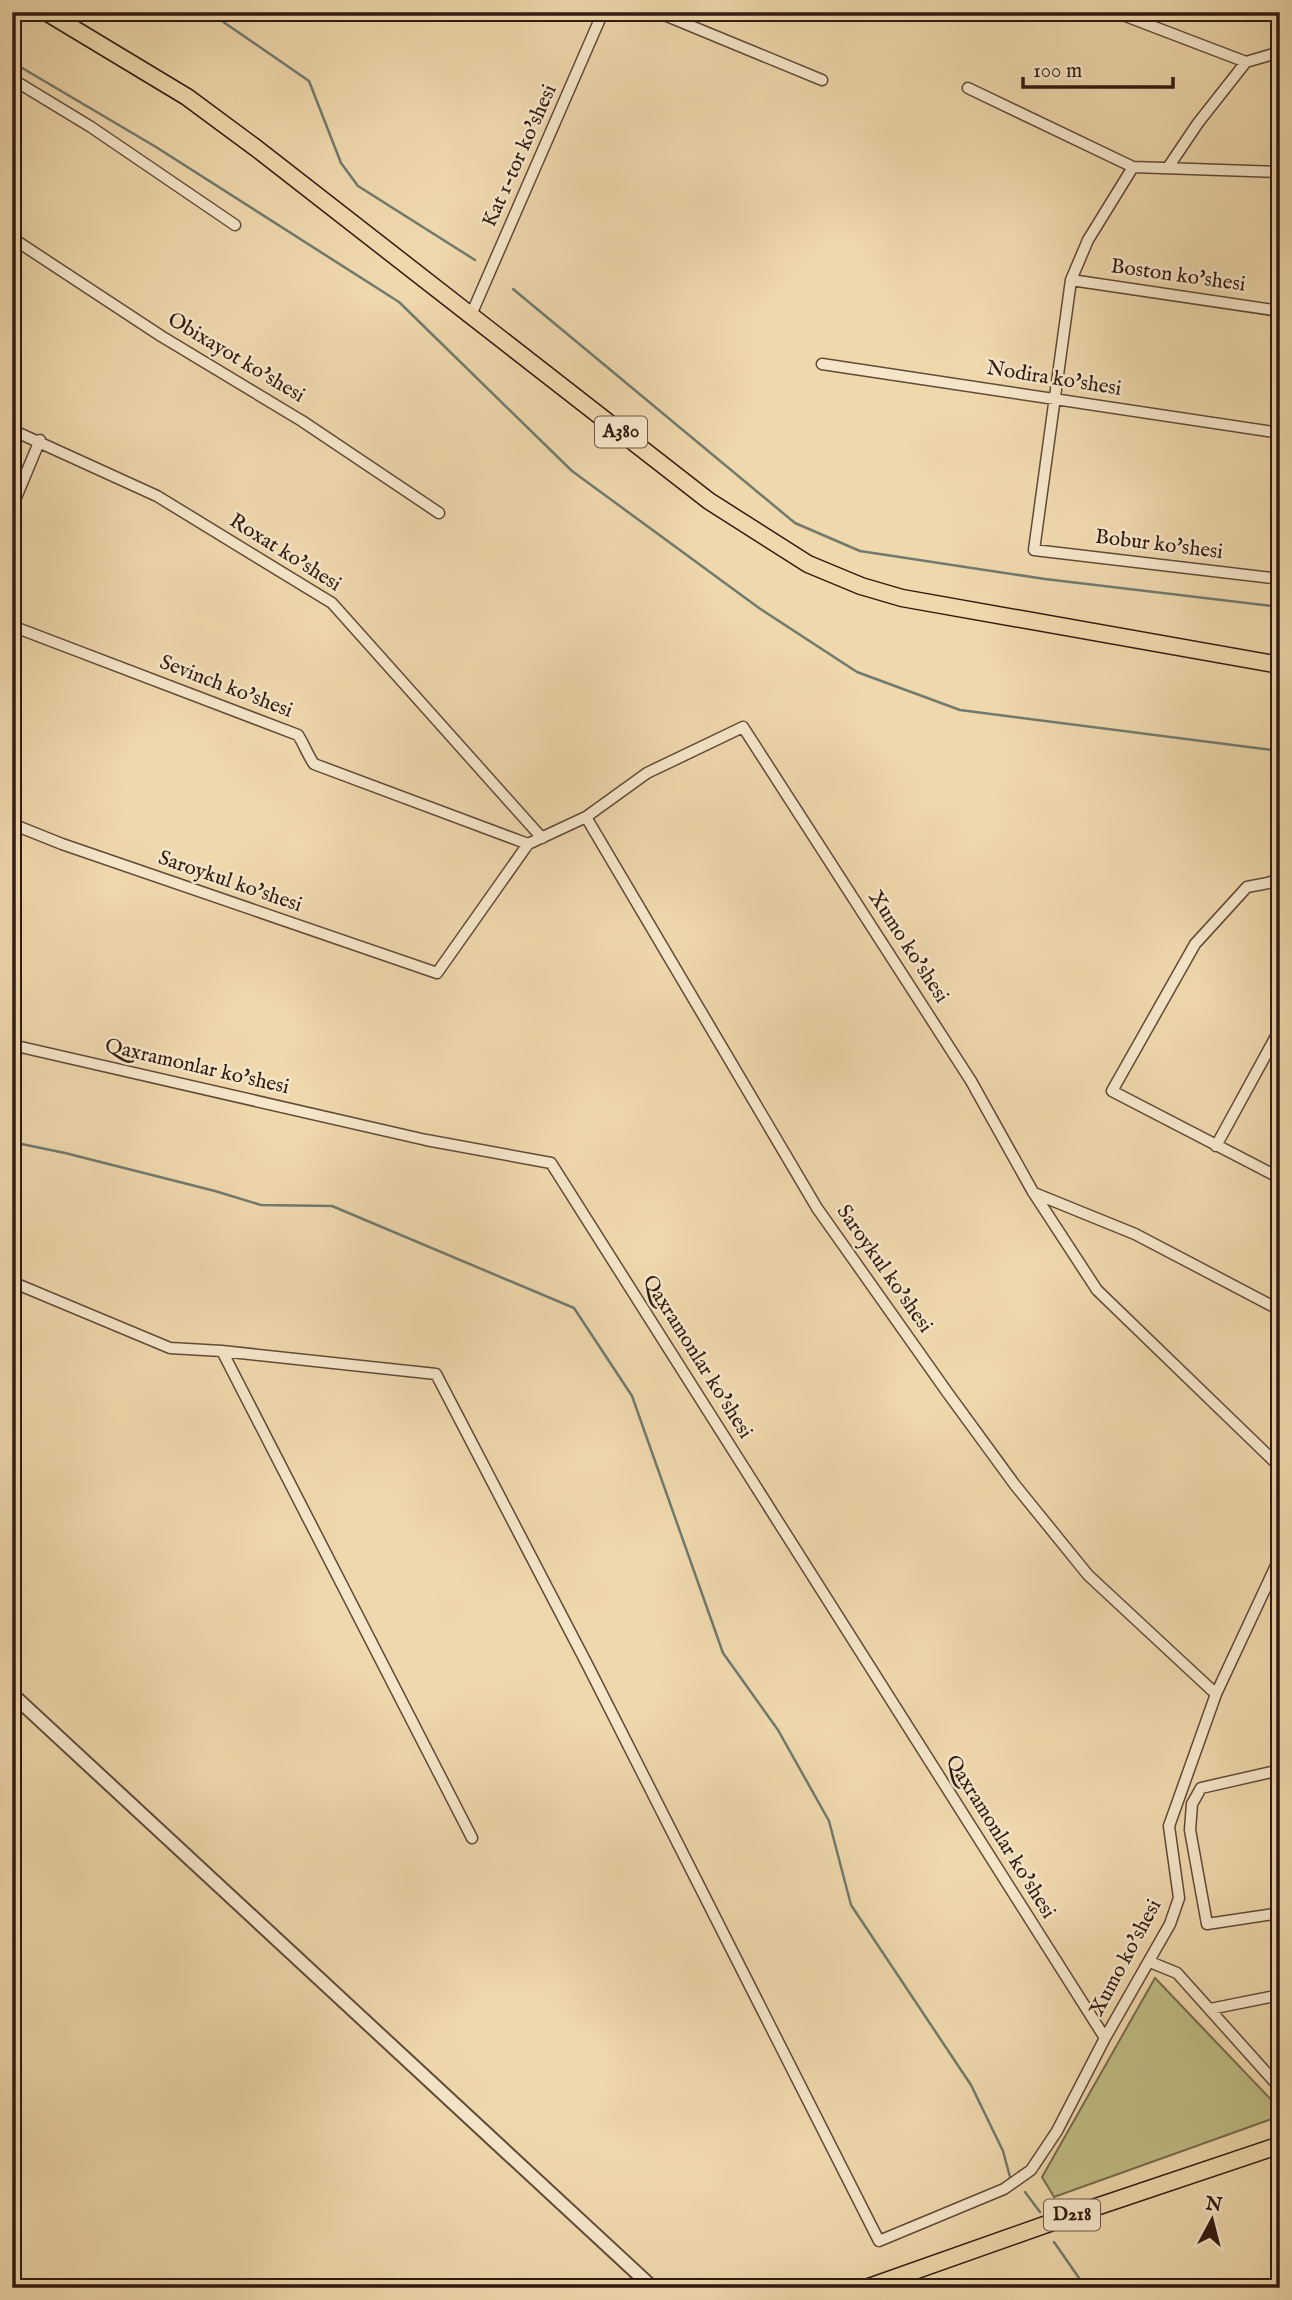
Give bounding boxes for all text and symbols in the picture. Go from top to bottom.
scale bar [1023,46,1173,90]
text: 100 m [1033,58,1082,85]
street label: Kat 1-tor ko'shesi [476,80,564,232]
street label: Boston ko'shesi [1109,253,1247,299]
street label: Obixayot ko'shesi [162,306,310,410]
street label: Nodira ko'shesi [985,355,1123,403]
road number: A380 [595,416,647,448]
street label: Roxat ko'shesi [224,508,346,598]
street label: Bobur ko'shesi [1093,524,1225,566]
street label: Sevinch ko'shesi [156,649,296,725]
street label: Saroykul ko'shesi [155,845,305,919]
street label: Xumo ko'shesi [862,886,954,1008]
street label: Qaxramonlar ko'shesi [102,1033,292,1101]
street label: Saroykul ko'shesi [830,1200,938,1338]
street label: Qaxramonlar ko'shesi [636,1270,758,1444]
street label: Qaxramonlar ko'shesi [939,1750,1061,1924]
street label: Xumo ko'shesi [1084,1895,1168,2021]
north arrow [1176,2184,1246,2254]
text: N [1203,2192,1224,2218]
road number: D218 [1044,2200,1100,2230]

